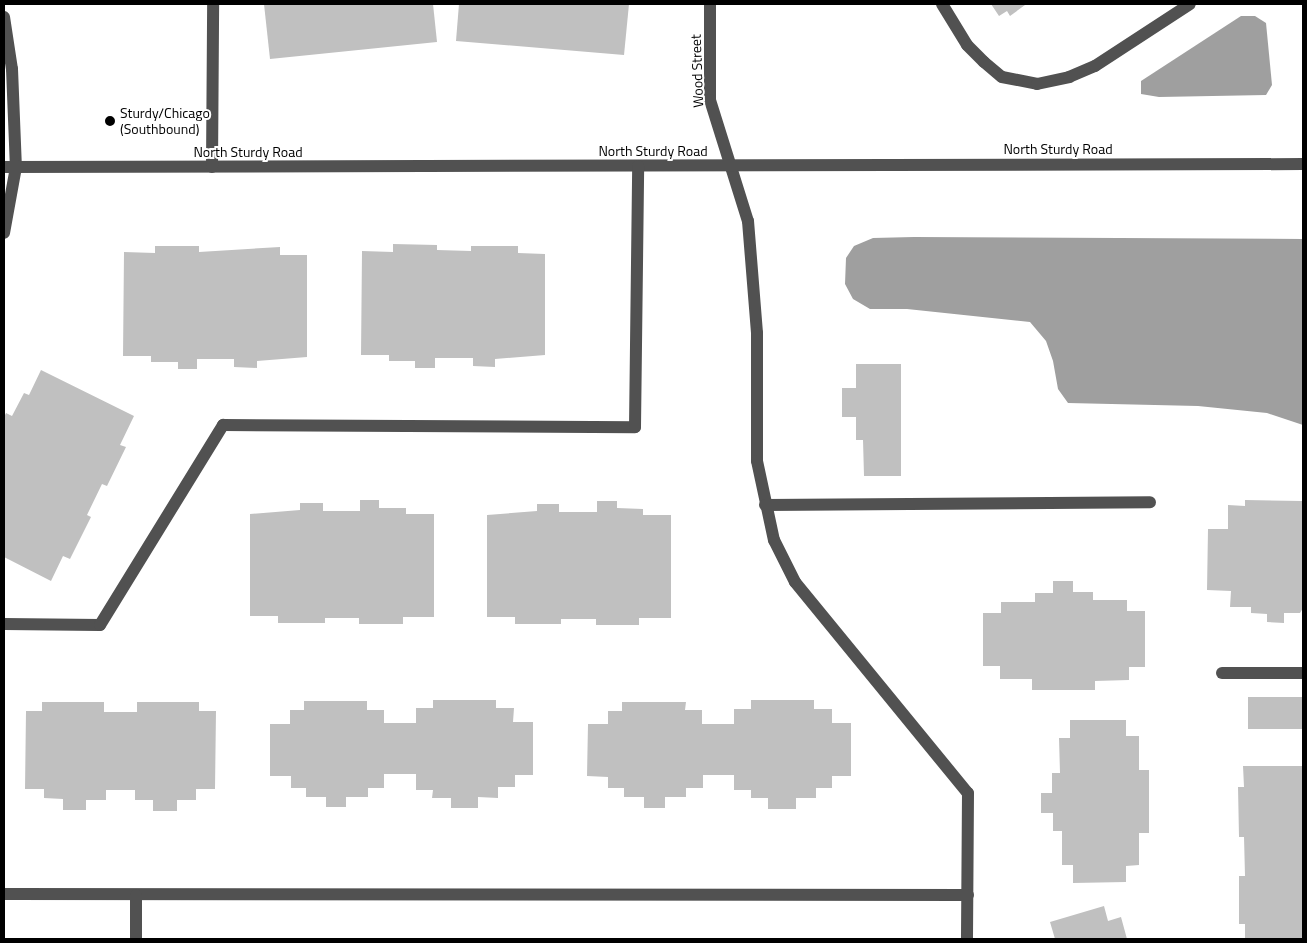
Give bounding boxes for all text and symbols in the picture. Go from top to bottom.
street label: Wood Street [687,34,707,108]
place label: Sturdy/Chicago (Southbound) [120,105,210,138]
marker: Sturdy/Chicago (Southbound) [104,115,116,127]
street label: North Sturdy Road [1003,141,1113,157]
street label: North Sturdy Road [598,143,708,159]
street label: North Sturdy Road [193,144,303,160]

